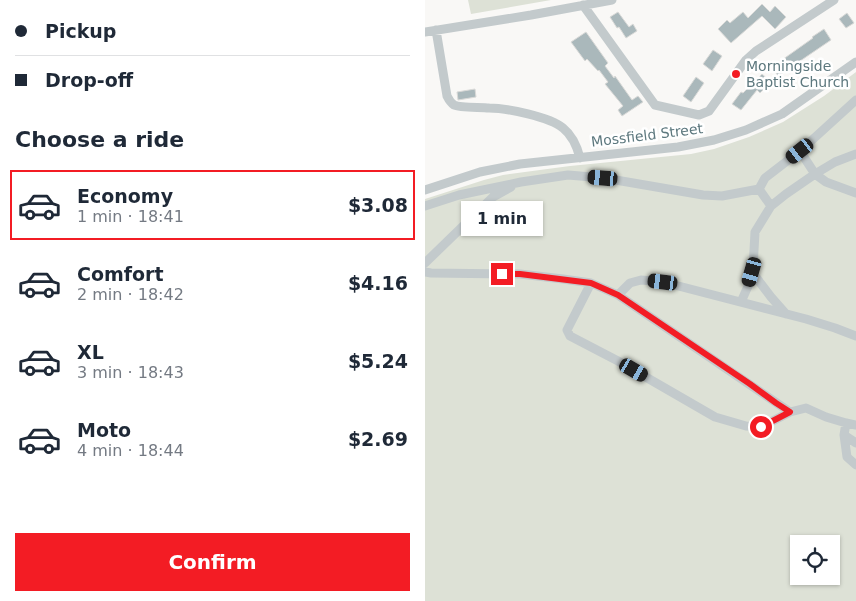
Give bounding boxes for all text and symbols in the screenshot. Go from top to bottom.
text: Pickup [45,20,116,42]
place label: Morningside Baptist Church [746,58,849,90]
marker: Morningside Baptist Church [730,68,742,80]
text: Drop-off [45,69,133,91]
street label: Mossfield Street [590,120,704,150]
text: Choose a ride [15,127,184,152]
car [783,136,816,166]
car [587,169,618,187]
icon: car [17,183,62,228]
text: Economy [77,185,173,207]
text: $3.08 [348,194,408,216]
callout: 1 min [461,202,543,236]
text: 1 min · 18:41 [77,207,184,226]
text: 1 min [477,209,527,228]
car [740,256,763,288]
icon: car [17,261,62,306]
text: Comfort [77,263,164,285]
route end [491,263,513,285]
text: $4.16 [348,272,408,294]
car [647,273,678,291]
text: 2 min · 18:42 [77,285,184,304]
icon: car [17,339,62,384]
text: XL [77,341,104,363]
text: $5.24 [348,350,408,372]
car [617,356,650,384]
text: 3 min · 18:43 [77,363,184,382]
route start [750,416,772,438]
icon: car [17,417,62,462]
text: Moto [77,419,131,441]
text: $2.69 [348,428,408,450]
text: 4 min · 18:44 [77,441,184,460]
button: Confirm [15,533,410,591]
map controls [790,535,840,585]
button: locate [790,535,840,585]

